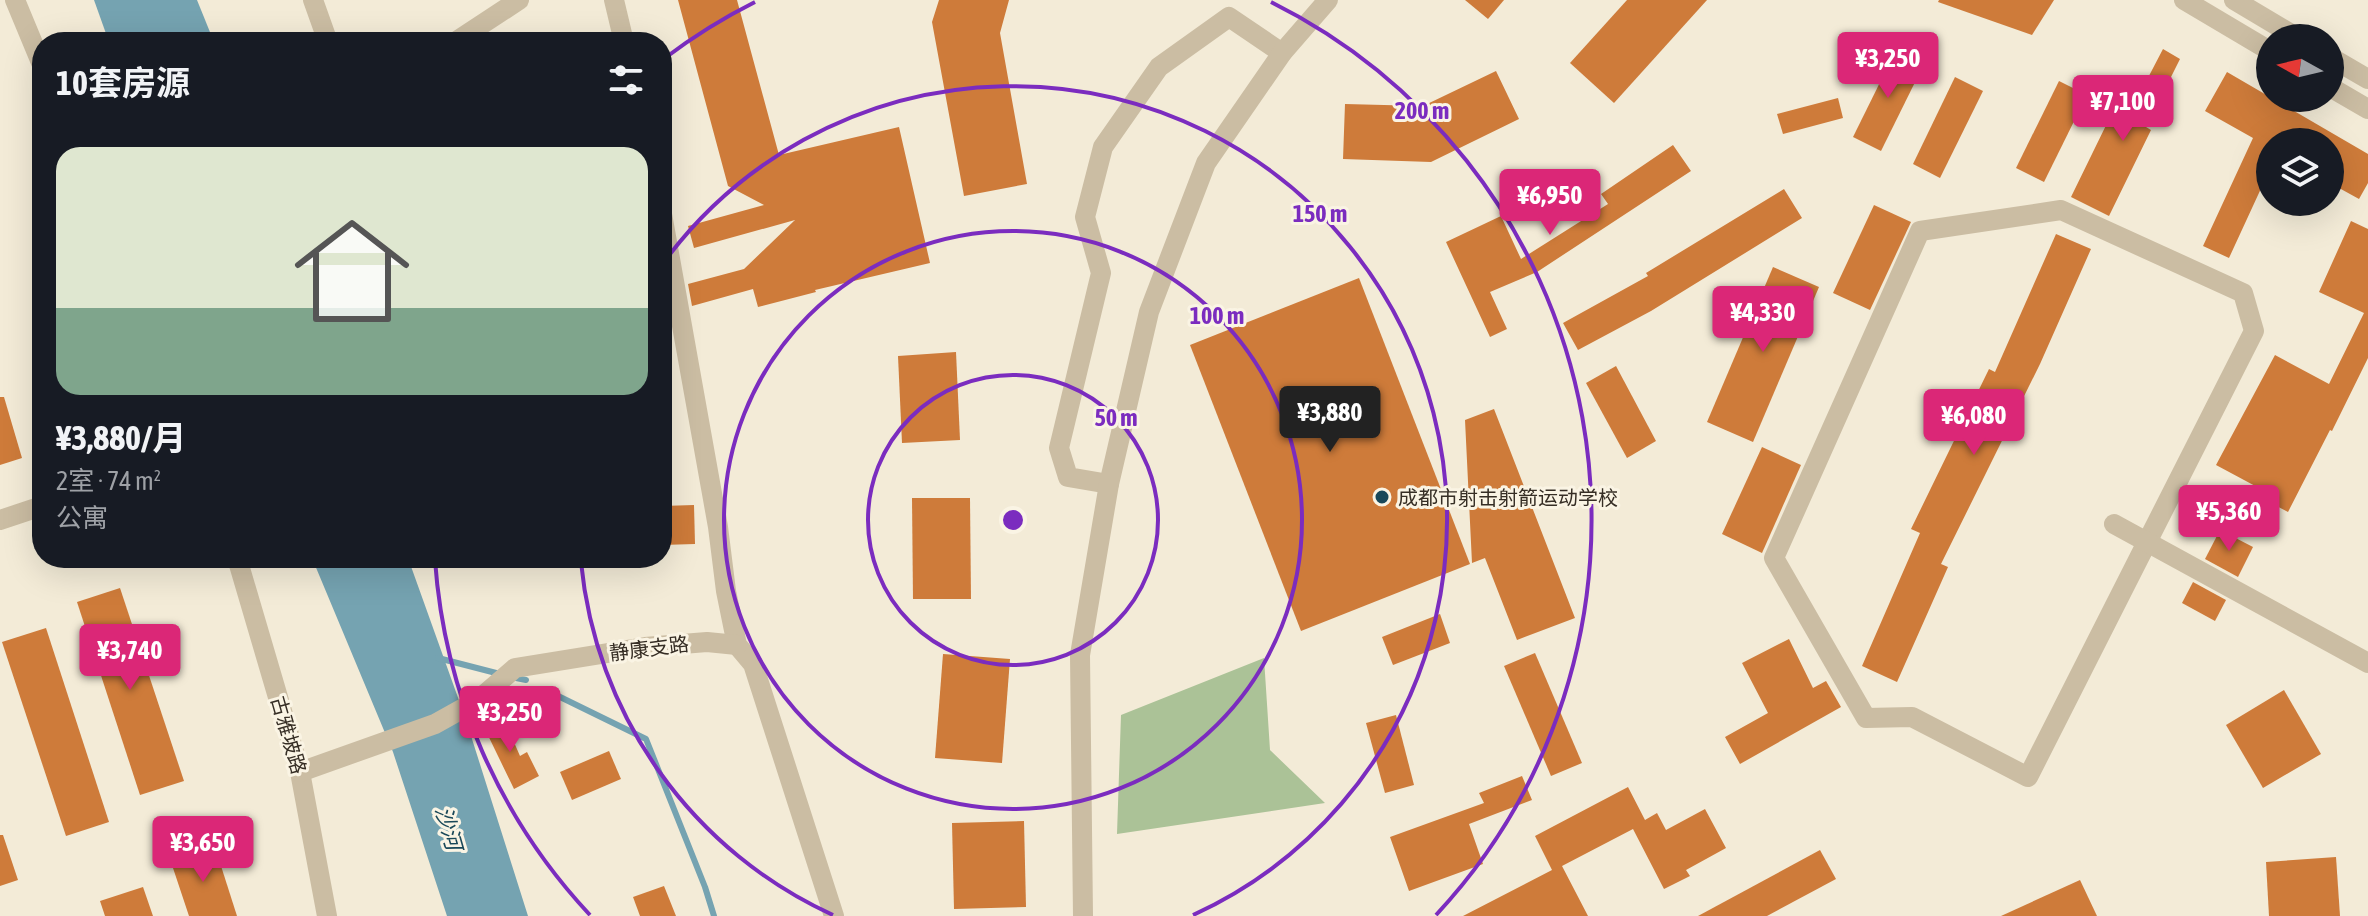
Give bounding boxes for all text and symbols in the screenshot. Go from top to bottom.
north arrow [2256,24,2344,112]
map controls [2256,24,2344,216]
pin: ¥3,250 [1823,32,1953,100]
text: ¥3,250 [1855,43,1921,73]
icon: filters [604,58,648,102]
text: 10套房源 [56,63,190,102]
pin: ¥7,100 [2058,75,2188,143]
text: ¥7,100 [2090,86,2156,116]
text: 200 m [1395,97,1449,124]
button: layers [2256,128,2344,216]
pin: ¥6,950 [1485,169,1615,237]
text: ¥6,950 [1517,180,1583,210]
icon: home [280,199,424,343]
text: 150 m [1293,200,1347,227]
pin: ¥4,330 [1698,286,1828,354]
text: ¥4,330 [1730,297,1796,327]
text: 100 m [1190,302,1244,329]
pin: ¥3,880 [1265,386,1395,454]
pin: ¥6,080 [1909,389,2039,457]
text: ¥3,880 [1297,397,1363,427]
text: ¥6,080 [1941,400,2007,430]
text: 50 m [1094,404,1138,431]
text: ¥3,880/月 [56,418,187,457]
text: 2室 · 74 m² [56,466,161,496]
pin: ¥5,360 [2164,485,2294,553]
place label: 成都市射击射箭运动学校 [1398,486,1618,509]
marker: 成都市射击射箭运动学校 [1373,488,1391,506]
text: ¥5,360 [2196,496,2262,526]
text: 公寓 [56,503,108,533]
centre of rings [999,506,1027,534]
pin: ¥3,740 [65,624,195,692]
street label: 静康支路 [608,632,690,664]
text: ¥3,740 [97,635,163,665]
pin: ¥3,250 [445,686,575,754]
street label: 古雅坡路 [267,693,311,777]
text: ¥3,250 [477,697,543,727]
water label: 沙河 [430,803,469,857]
pin: ¥3,650 [138,816,268,884]
text: ¥3,650 [170,827,236,857]

